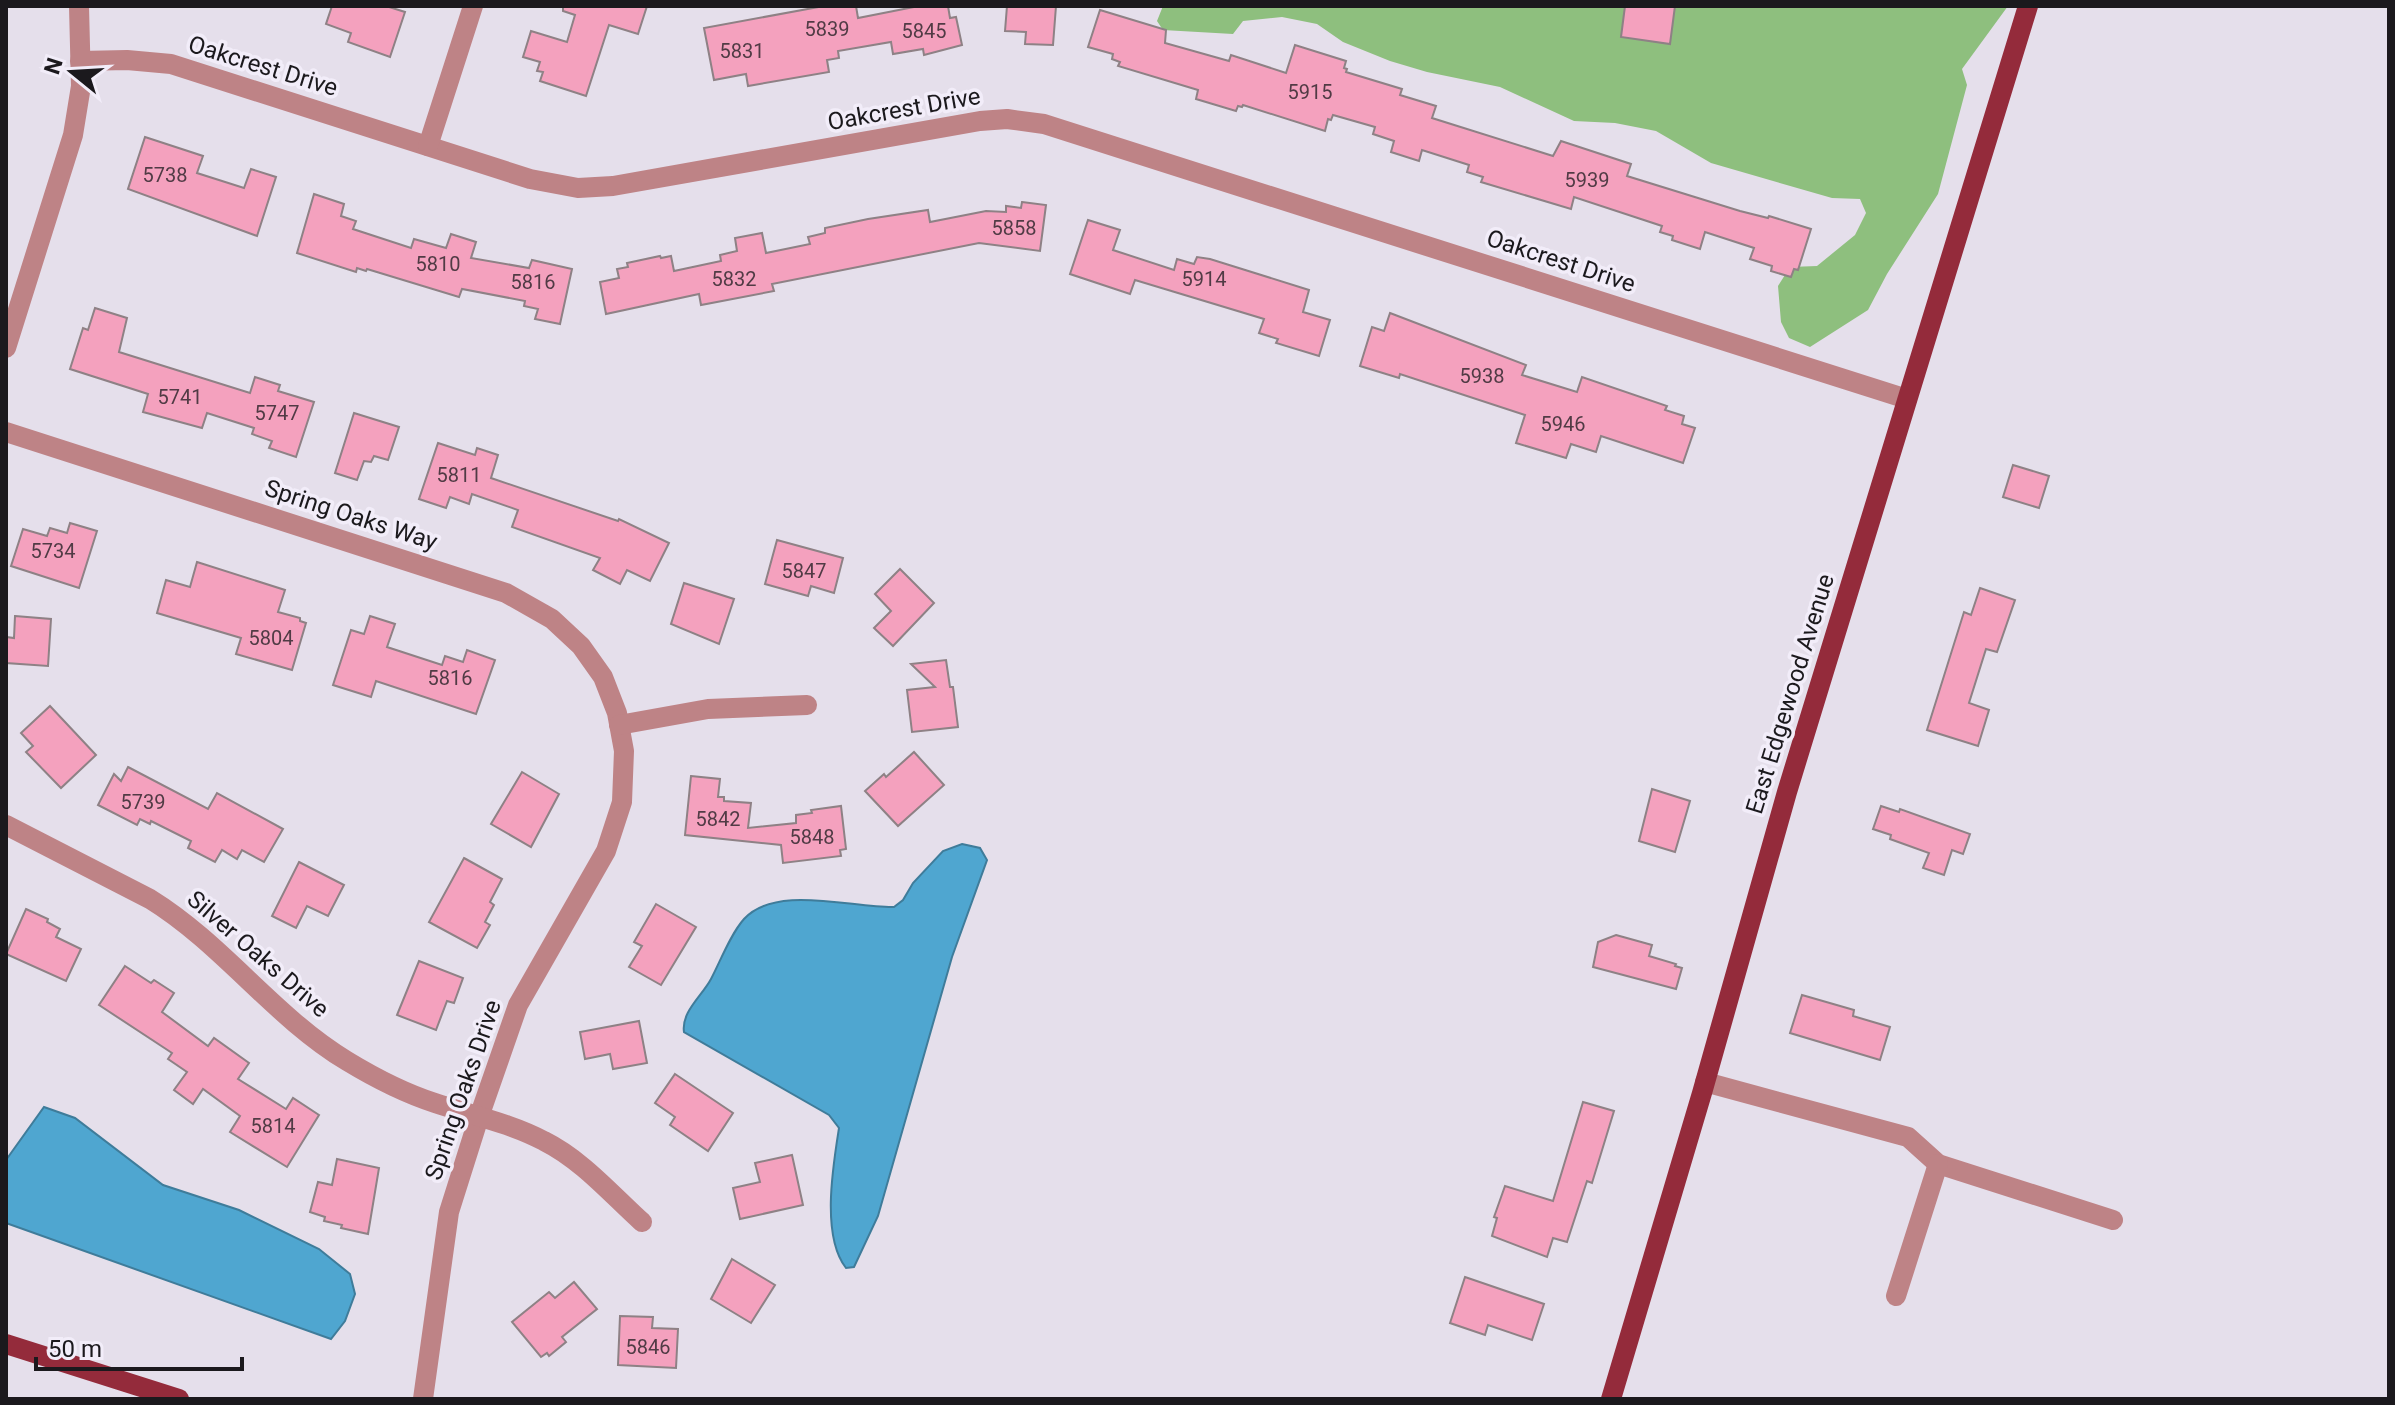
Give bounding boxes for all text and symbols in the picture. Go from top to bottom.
house number: 5839 [805,17,849,41]
house number: 5845 [902,19,946,43]
street label: Oakcrest Drive [185,30,341,102]
north arrow [32,32,112,112]
house number: 5831 [720,39,764,63]
text: N [39,55,68,77]
house number: 5915 [1288,80,1332,104]
street label: Oakcrest Drive [825,82,983,136]
house number: 5738 [143,163,187,187]
house number: 5939 [1565,168,1609,192]
house number: 5858 [992,216,1036,240]
street label: Oakcrest Drive [1483,224,1639,298]
house number: 5810 [416,252,460,276]
house number: 5832 [712,267,756,291]
house number: 5914 [1182,267,1226,291]
house number: 5816 [511,270,555,294]
house number: 5938 [1460,364,1504,388]
house number: 5741 [158,385,202,409]
house number: 5747 [255,401,299,425]
house number: 5946 [1541,412,1585,436]
house number: 5811 [437,463,481,487]
street label: Spring Oaks Way [261,474,441,556]
house number: 5734 [31,539,75,563]
house number: 5847 [782,559,826,583]
street label: East Edgewood Avenue [1740,571,1840,817]
house number: 5804 [249,626,293,650]
house number: 5816 [428,666,472,690]
house number: 5739 [121,790,165,814]
house number: 5842 [696,807,740,831]
house number: 5848 [790,825,834,849]
street label: Silver Oaks Drive [182,885,334,1023]
street label: Spring Oaks Drive [419,996,507,1184]
house number: 5814 [251,1114,295,1138]
scale bar [36,1321,242,1371]
text: 50 m [48,1335,102,1363]
house number: 5846 [626,1335,670,1359]

